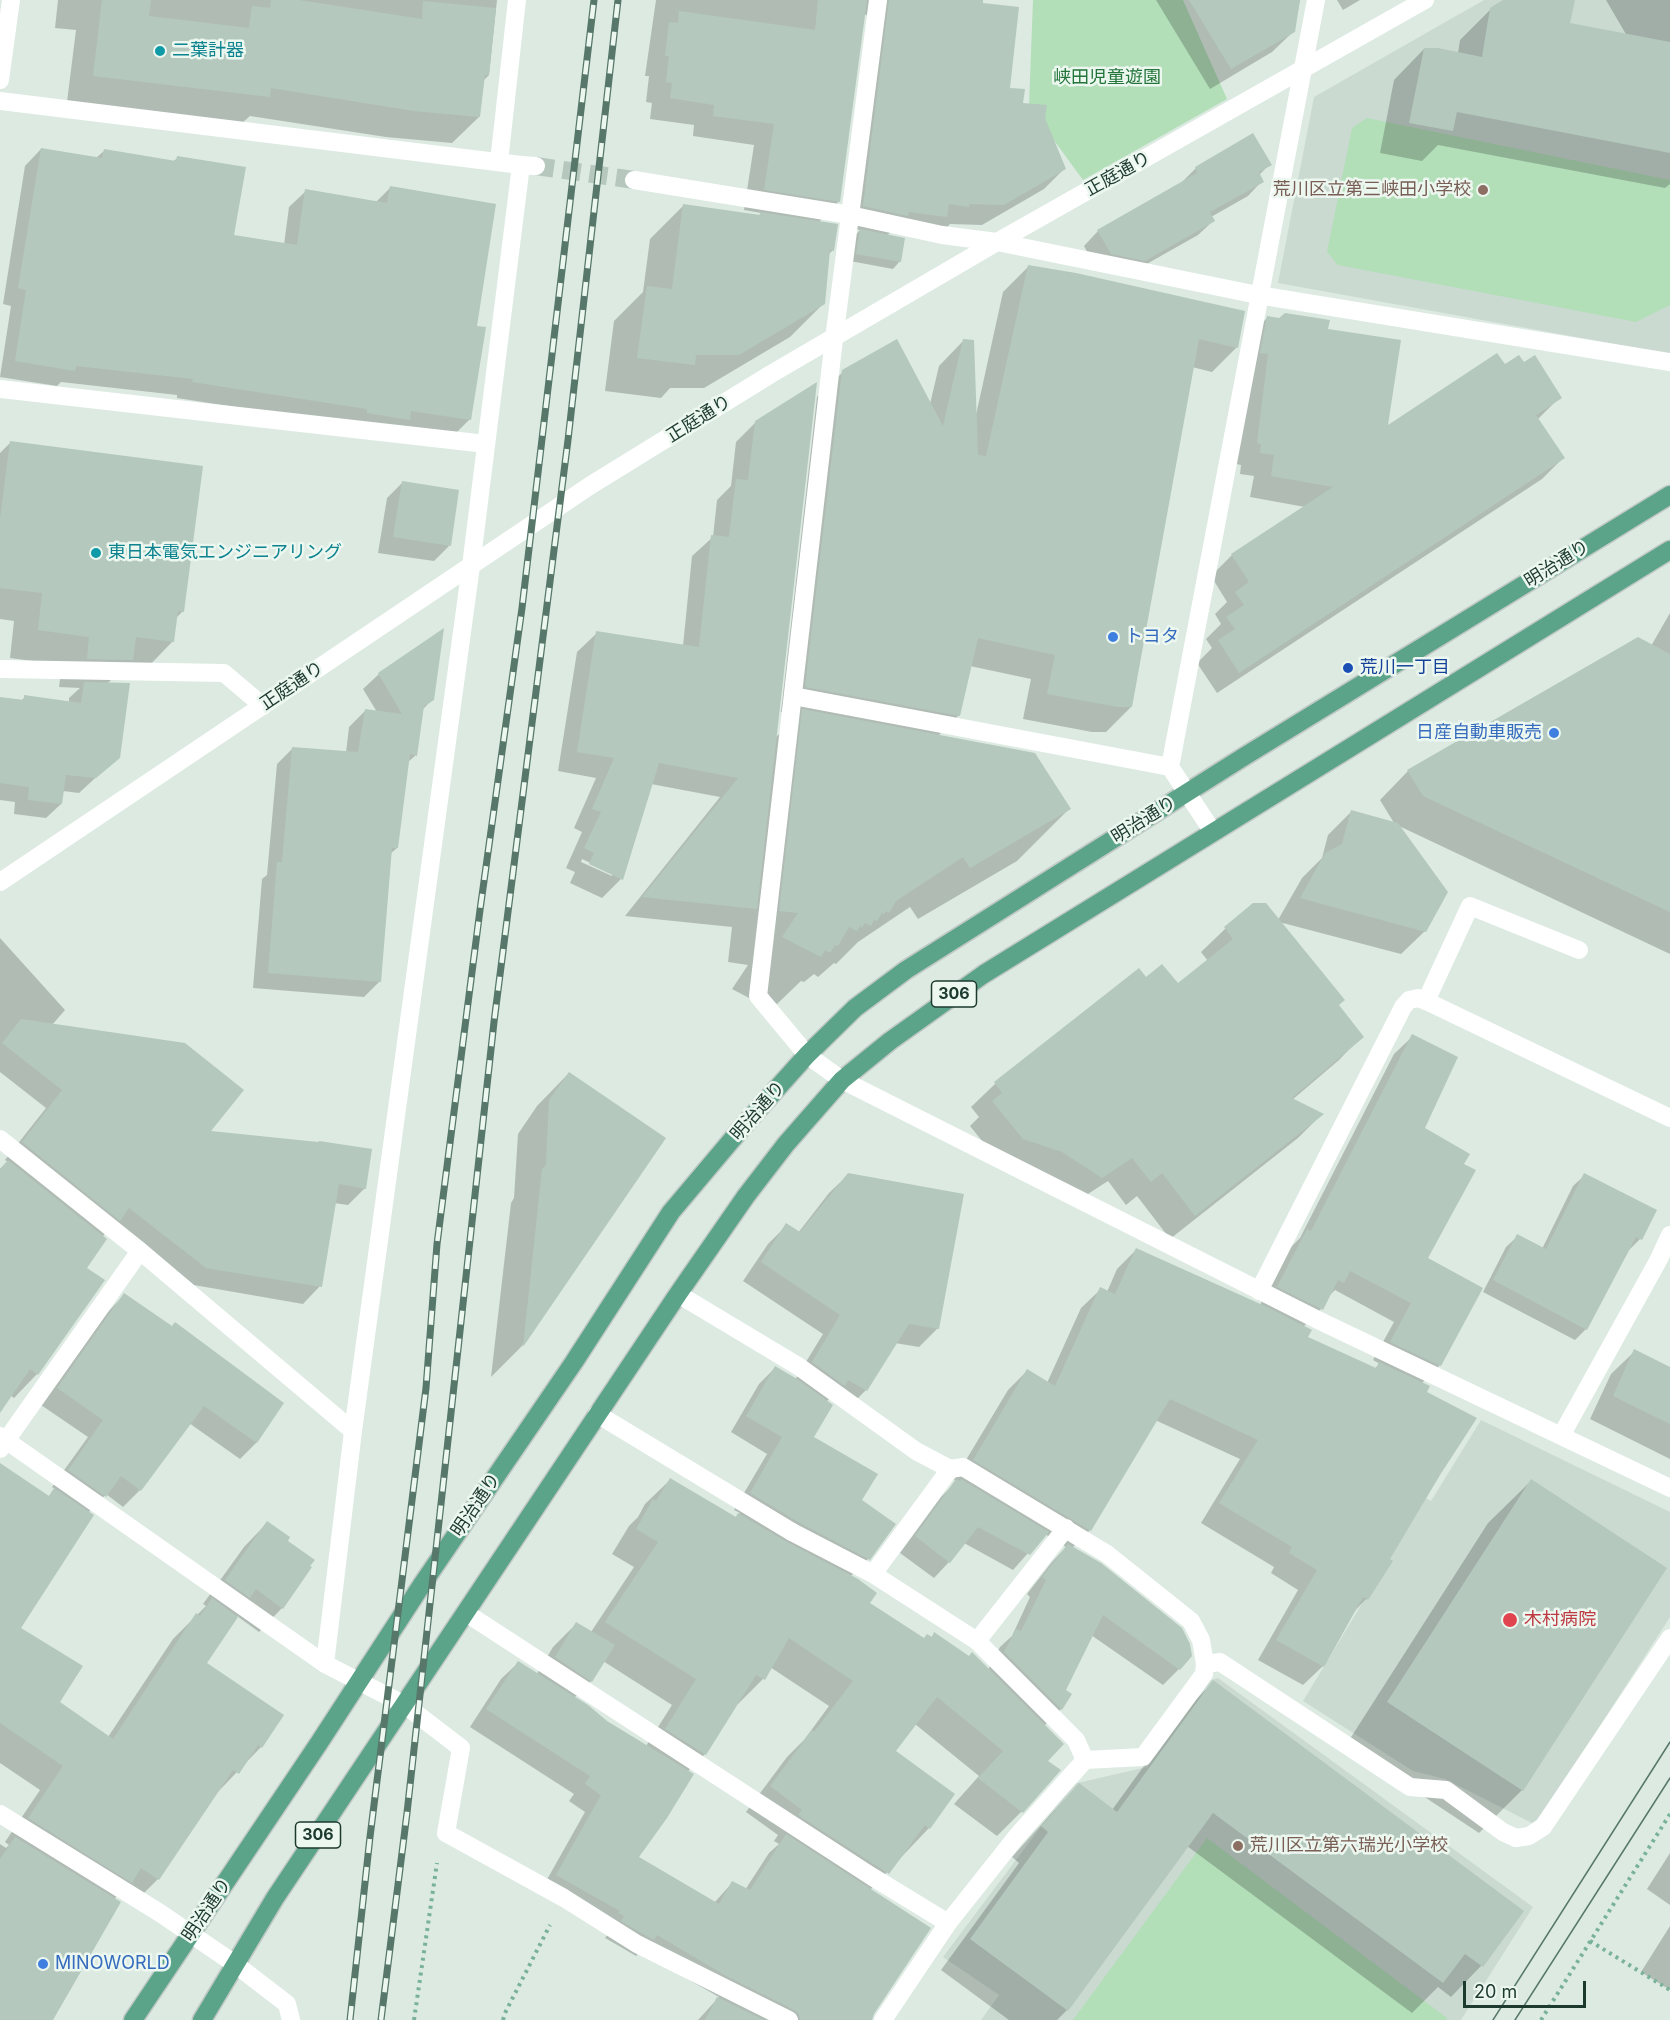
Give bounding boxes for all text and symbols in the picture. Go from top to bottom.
place label: 二葉計器 [172,40,244,62]
marker: 二葉計器 [153,44,167,58]
park label: 峡田児童遊園 [1053,67,1161,89]
street label: 正庭通り [1081,147,1155,201]
place label: 荒川区立第三峡田小学校 [1273,179,1471,201]
marker: 荒川区立第三峡田小学校 [1476,183,1490,197]
street label: 正庭通り [663,391,735,447]
street label: 明治通り [1521,536,1593,592]
place label: 東日本電気エンジニアリング [108,542,342,564]
marker: 東日本電気エンジニアリング [89,546,103,560]
place label: トヨタ [1125,626,1179,648]
marker: トヨタ [1106,630,1120,644]
street label: 正庭通り [256,657,328,715]
place label: 荒川一丁目 [1360,657,1450,679]
marker: 荒川一丁目 [1341,661,1355,675]
place label: 日産自動車販売 [1416,722,1542,744]
marker: 日産自動車販売 [1547,726,1561,740]
street label: 明治通り [1108,792,1180,848]
road number: 306 [932,981,976,1007]
street label: 明治通り [726,1077,790,1145]
street label: 明治通り [447,1469,505,1541]
place label: 木村病院 [1524,1609,1596,1631]
marker: 木村病院 [1501,1611,1519,1629]
road number: 306 [296,1822,340,1848]
place label: 荒川区立第六瑞光小学校 [1250,1835,1448,1857]
marker: 荒川区立第六瑞光小学校 [1231,1839,1245,1853]
street label: 明治通り [178,1874,236,1946]
place label: MINOWORLD [55,1953,170,1975]
marker: MINOWORLD [36,1957,50,1971]
scale bar [1466,1969,1589,2007]
text: 20 m [1474,1981,1517,2002]

